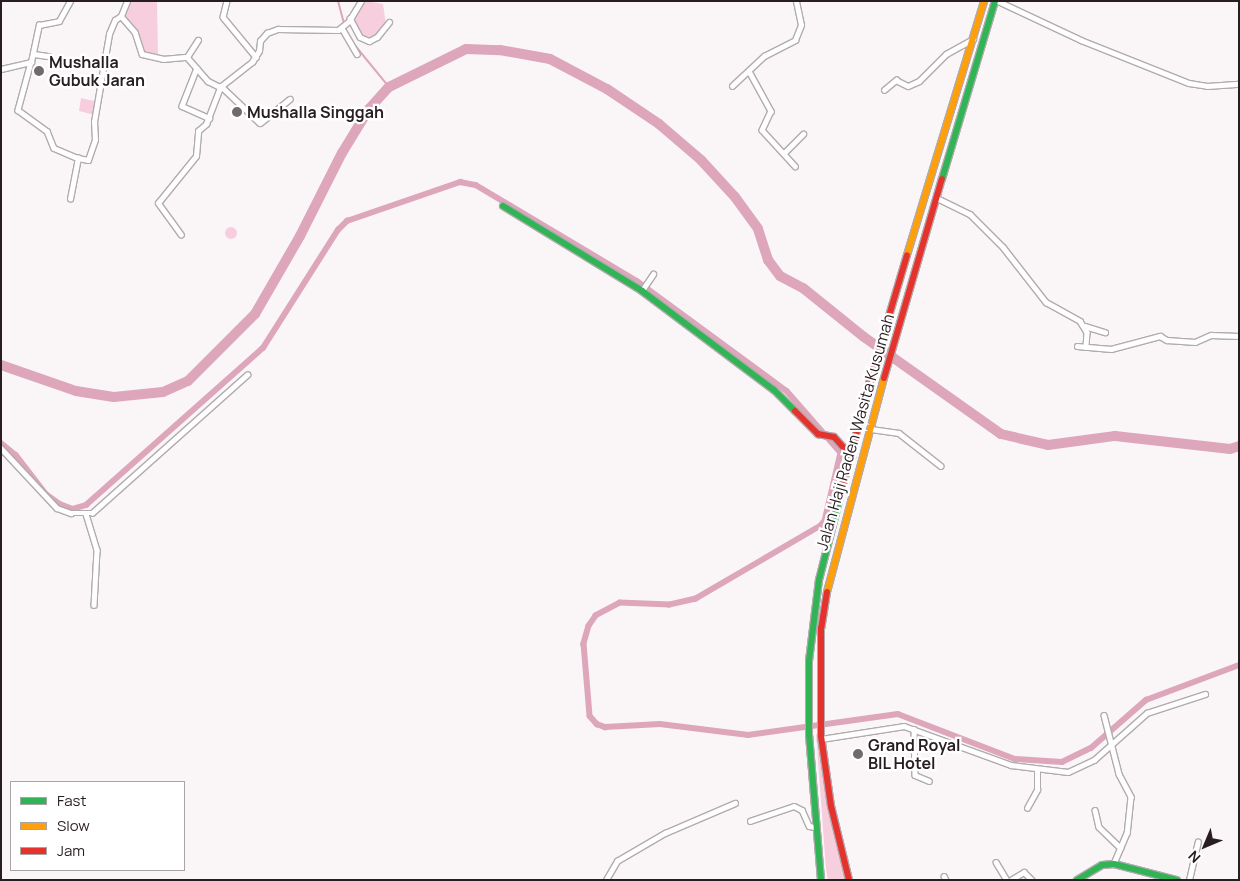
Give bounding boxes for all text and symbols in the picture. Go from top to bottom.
place label: Mushalla Gubuk Jaran [49,52,145,90]
marker: Mushalla Gubuk Jaran [33,65,45,77]
place label: Mushalla Singgah [247,102,384,122]
marker: Mushalla Singgah [231,106,243,118]
street label: Jalan Haji Raden Wasita Kusumah [812,312,898,552]
place label: Grand Royal BIL Hotel [868,735,961,773]
marker: Grand Royal BIL Hotel [852,748,864,760]
legend [10,781,185,871]
text: Fast [57,790,86,811]
text: Slow [57,815,90,836]
north arrow [1180,821,1230,871]
text: Jam [57,840,85,861]
text: N [1184,847,1204,867]

